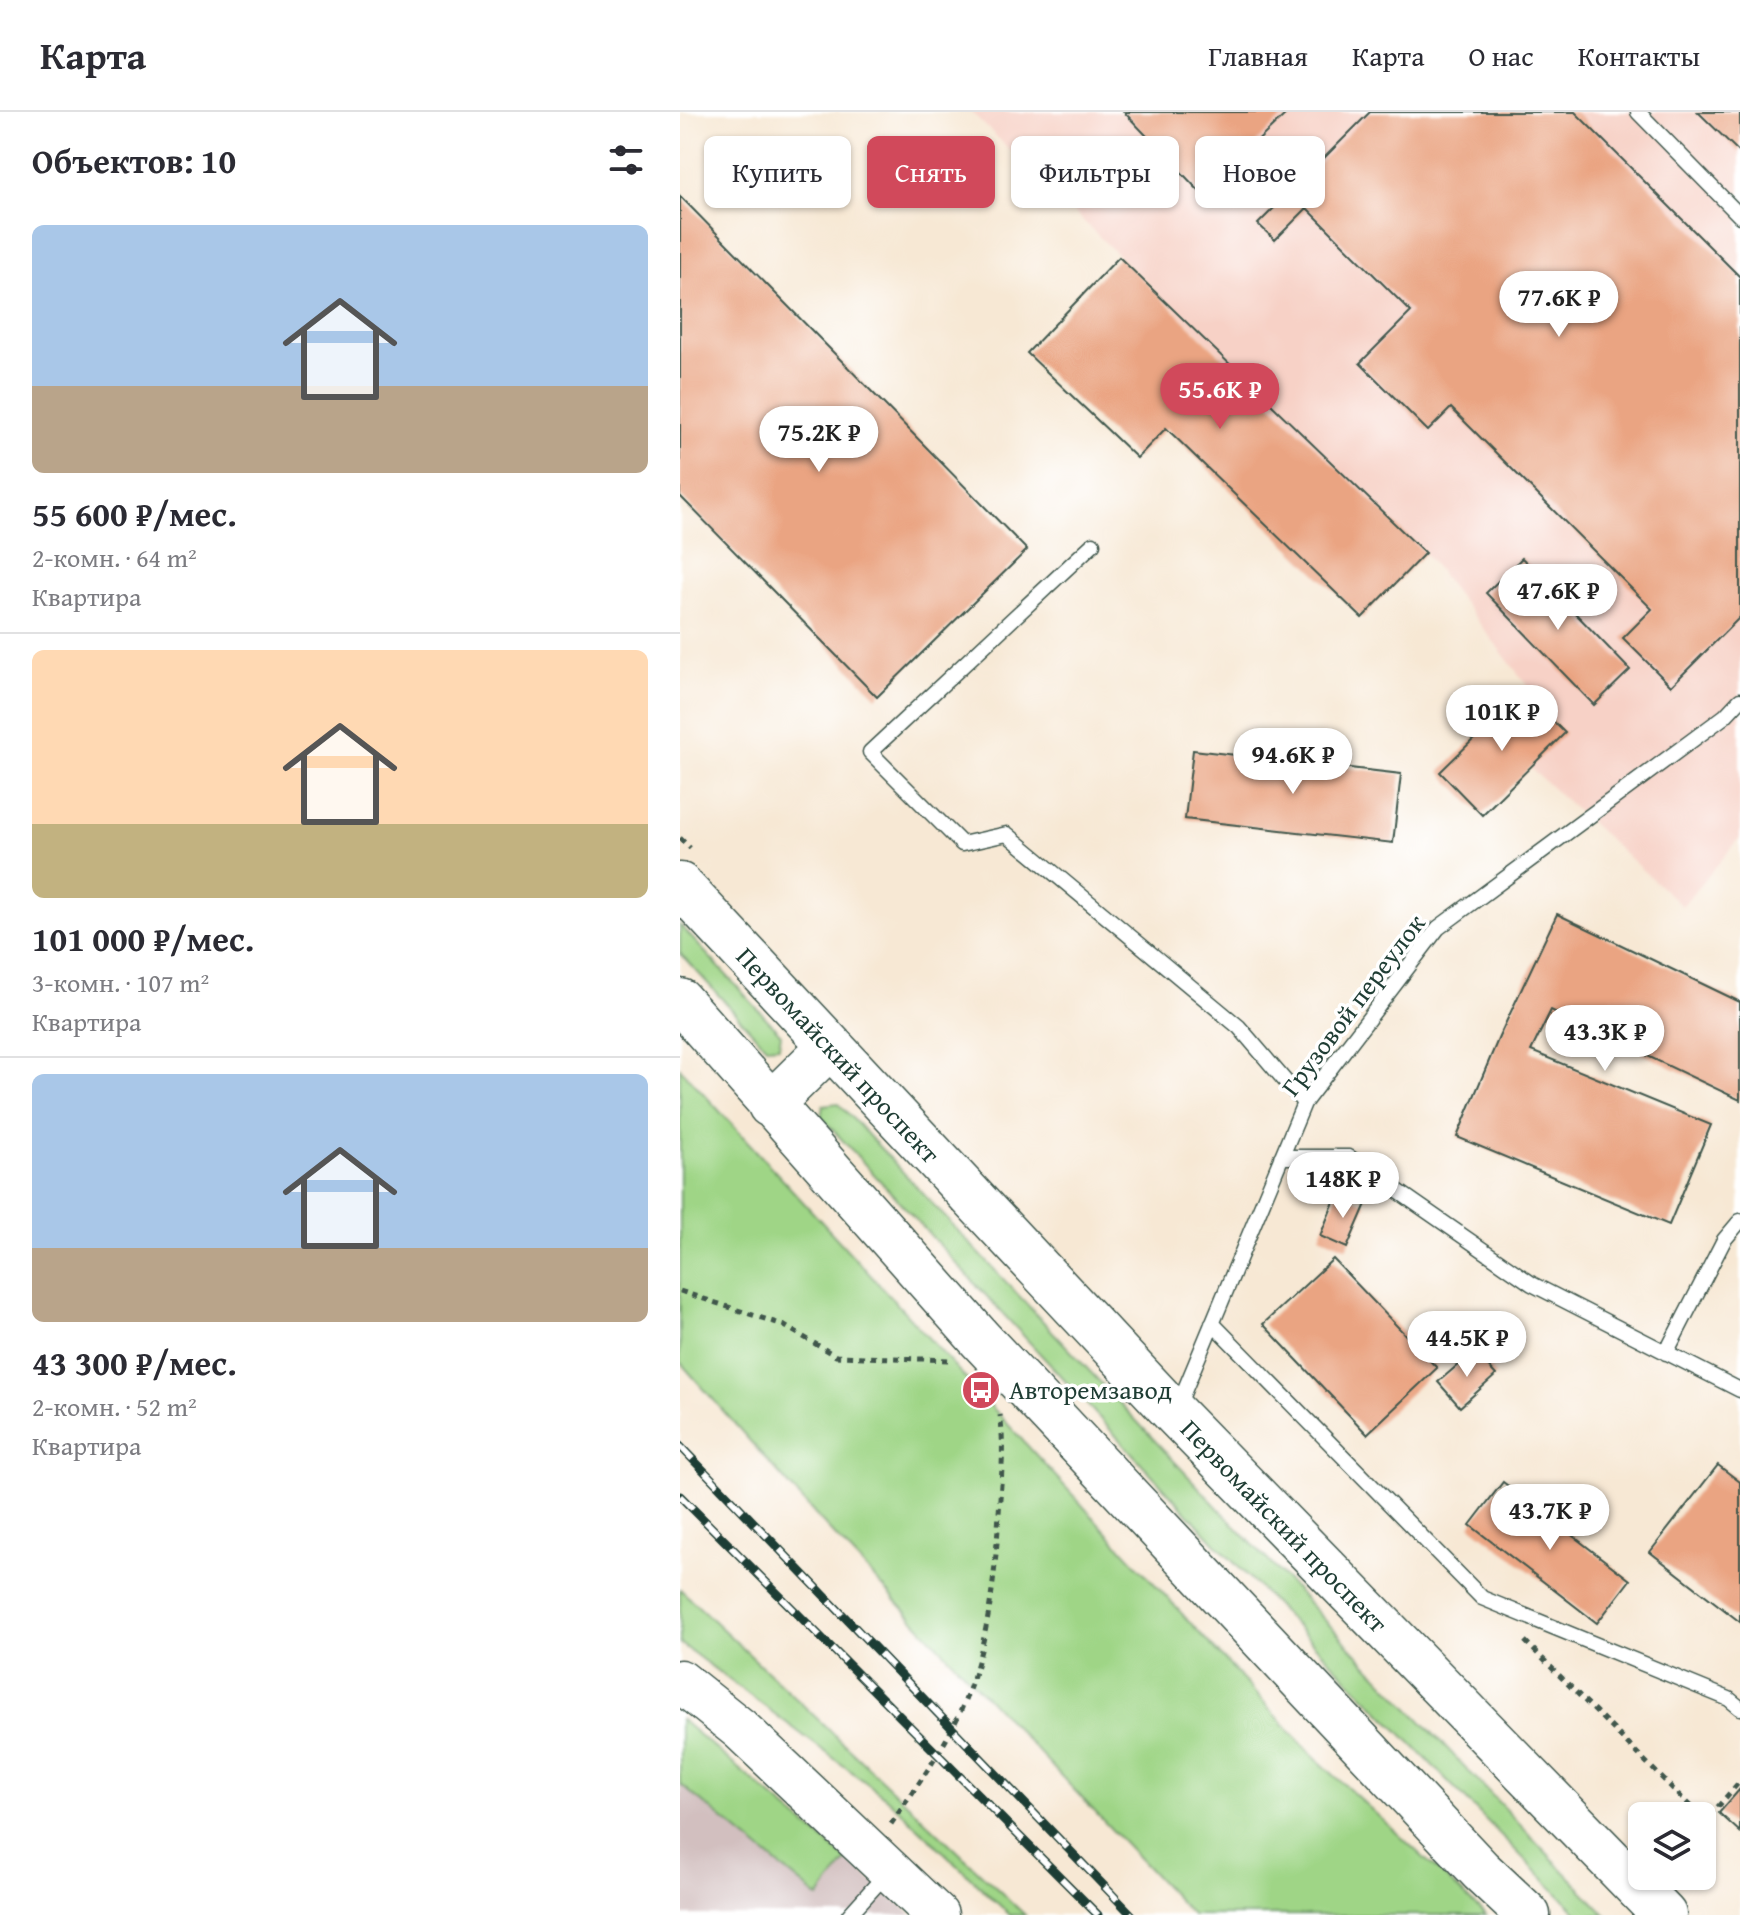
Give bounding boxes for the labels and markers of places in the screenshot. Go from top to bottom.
pin: 77.6K ₽ [1485,271,1633,339]
pin: 55.6K ₽ [1146,363,1294,431]
pin: 75.2K ₽ [745,406,893,474]
pin: 47.6K ₽ [1484,564,1632,632]
pin: 101K ₽ [1437,685,1567,753]
pin: 94.6K ₽ [1219,728,1367,796]
pin: 43.3K ₽ [1531,1005,1679,1073]
pin: 148K ₽ [1278,1152,1408,1220]
pin: 44.5K ₽ [1393,1311,1541,1379]
bus stop icon: Авторемзавод [960,1369,1002,1411]
place label: Авторемзавод [1009,1370,1172,1409]
pin: 43.7K ₽ [1476,1484,1624,1552]

